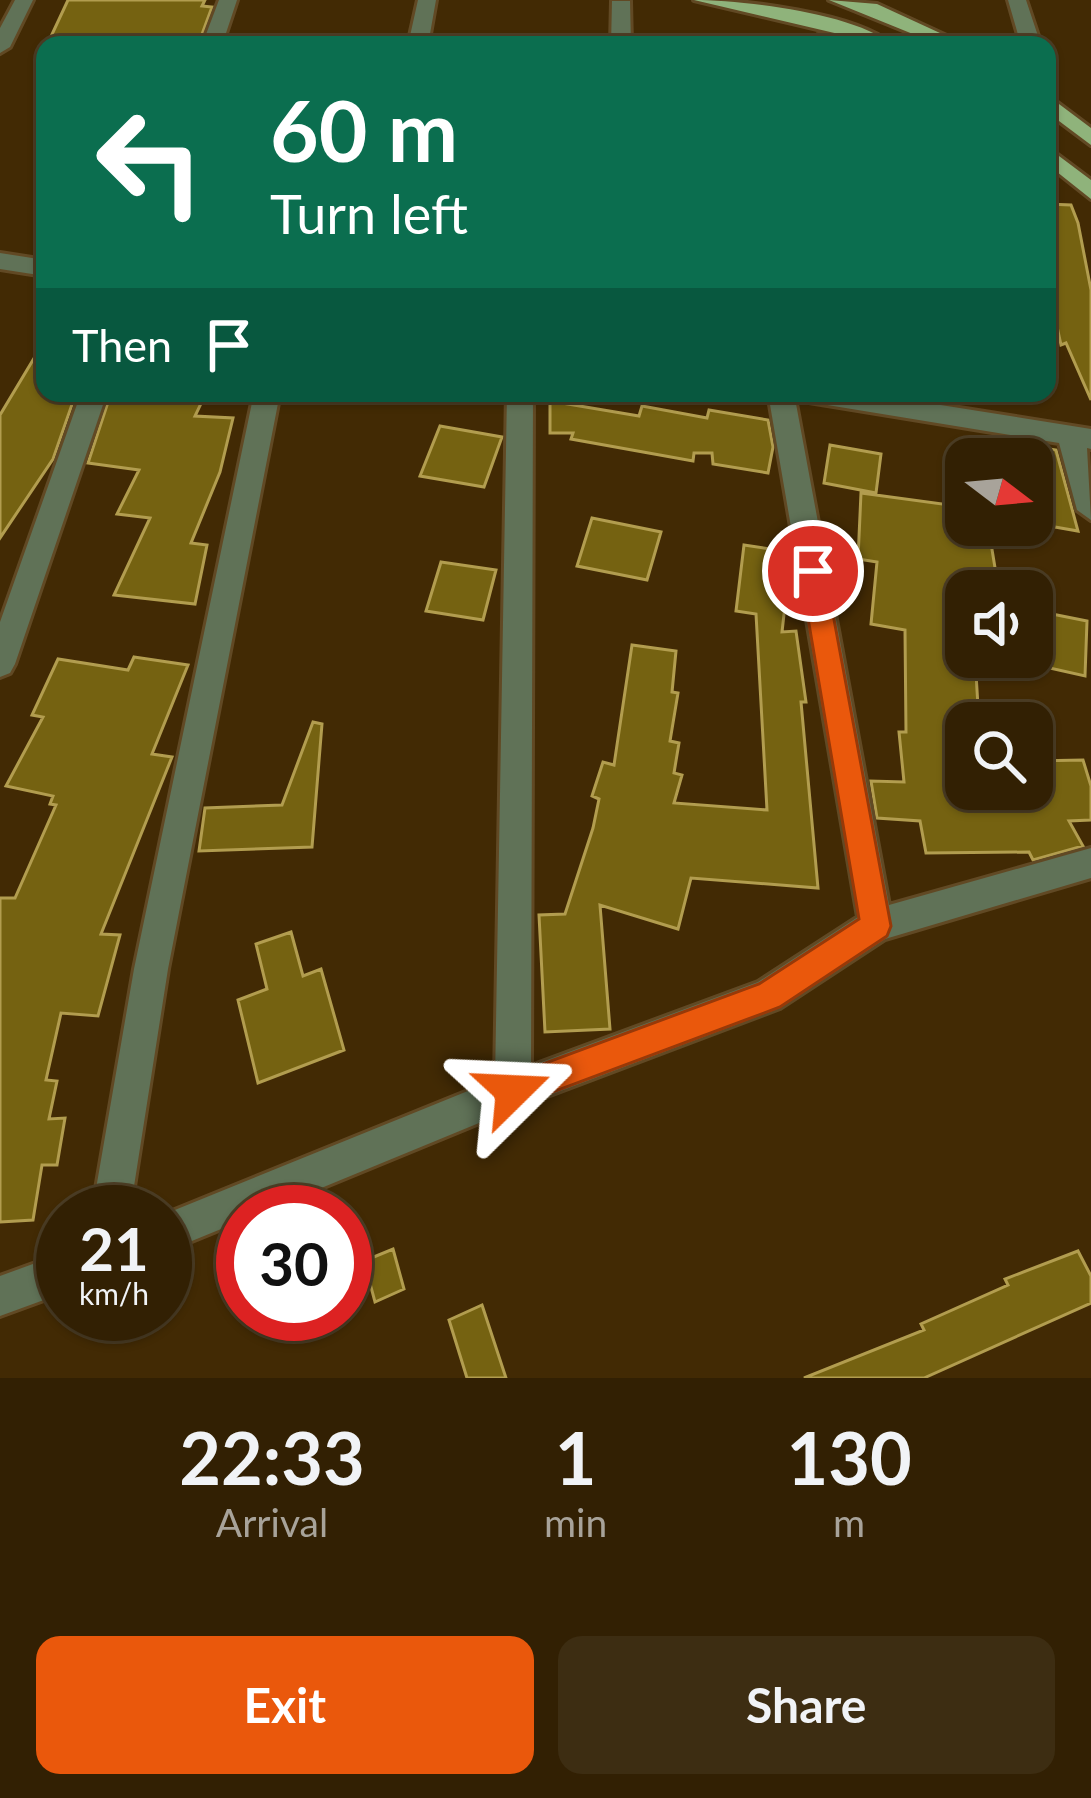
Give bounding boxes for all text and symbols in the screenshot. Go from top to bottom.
text: 60 m [270,79,458,180]
icon: left [72,84,228,240]
text: Turn left [270,181,468,246]
icon: arrive [196,312,262,378]
text: Then [72,318,172,372]
north arrow [945,438,1053,546]
map controls [945,438,1053,810]
pin [762,520,864,622]
icon: arrive [780,538,846,604]
button: sound [945,570,1053,678]
button: search [945,702,1053,810]
position arrow [450,1028,576,1154]
speed limit sign: 30 [216,1185,372,1341]
text: 21 [79,1212,149,1284]
text: km/h [79,1275,149,1311]
text: 22:33 [179,1414,365,1500]
text: 1 [555,1414,597,1500]
text: 130 [786,1414,912,1500]
text: Arrival [216,1499,328,1545]
text: min [544,1499,607,1545]
text: m [833,1499,865,1545]
button: Exit [36,1636,534,1774]
button: Share [558,1636,1055,1774]

